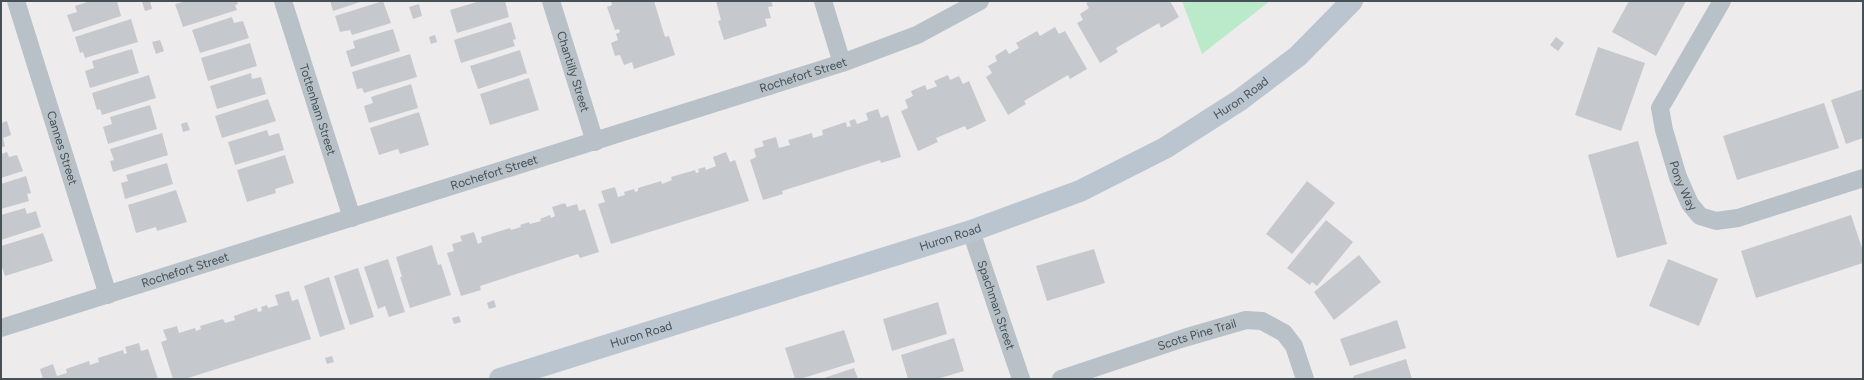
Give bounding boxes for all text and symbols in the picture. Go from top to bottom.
street label: Chantilly Street [554,30,592,114]
street label: Rochefort Street [758,55,849,96]
street label: Tottenham Street [297,62,339,157]
street label: Huron Road [1211,74,1271,122]
street label: Cannes Street [44,109,80,187]
street label: Rochefort Street [449,152,540,193]
street label: Pony Way [1667,159,1700,214]
street label: Huron Road [918,221,983,254]
street label: Rochefort Street [140,250,231,290]
street label: Spachman Street [974,258,1018,352]
street label: Scots Pine Trail [1156,316,1238,353]
street label: Huron Road [609,318,674,351]

